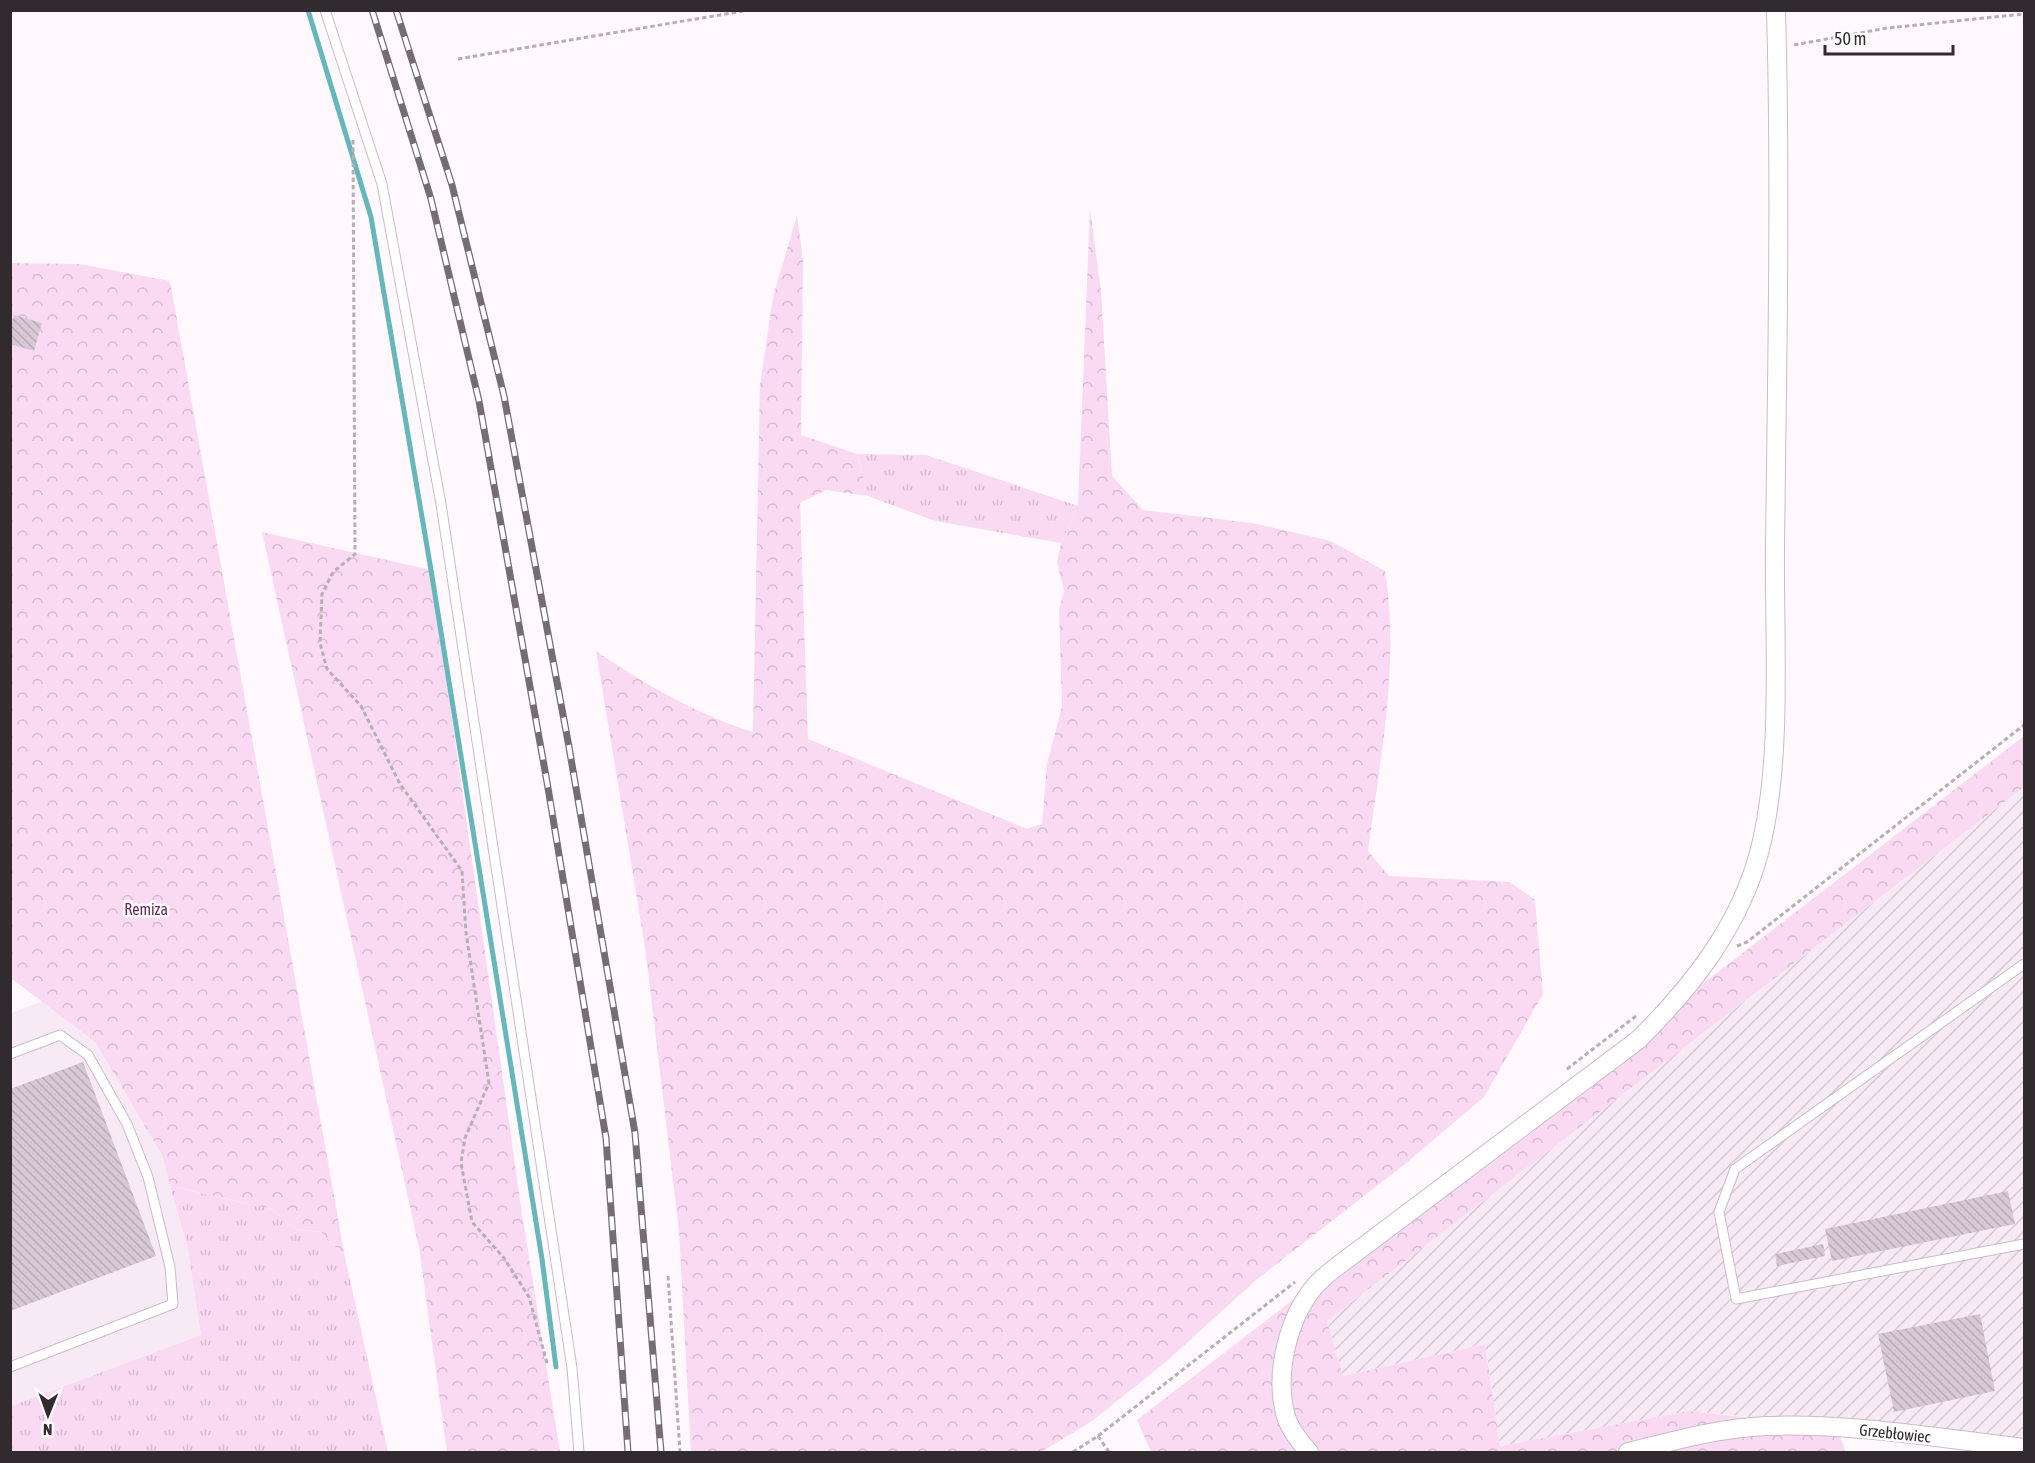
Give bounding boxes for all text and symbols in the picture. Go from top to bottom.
scale bar [1825,18,1952,56]
text: 50 m [1834,28,1866,49]
park label: Remiza [124,900,168,918]
north arrow [18,1385,78,1445]
street label: Grzebłowiec [1859,1420,1932,1446]
text: N [43,1421,53,1439]

